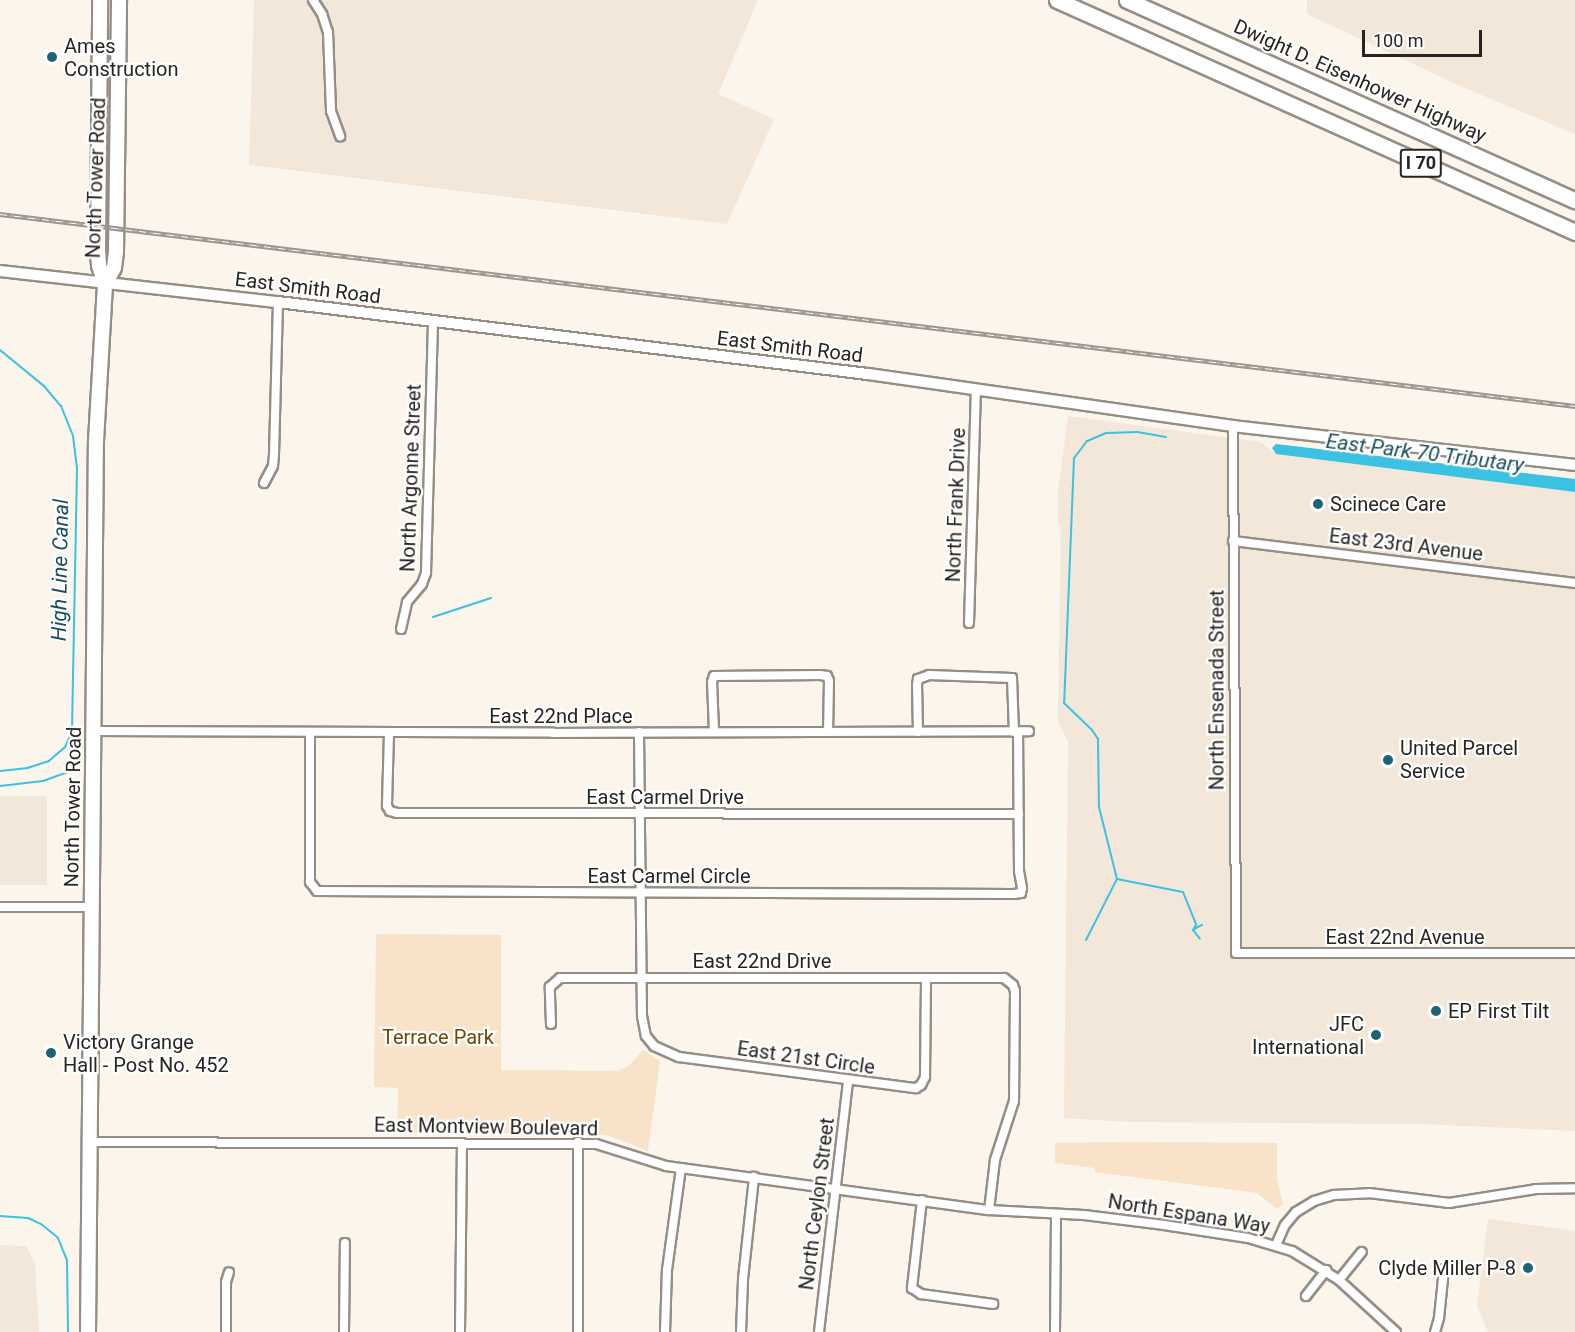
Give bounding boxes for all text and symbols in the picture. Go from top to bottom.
street label: Dwight D. Eisenhower Highway [1230,14,1490,148]
scale bar [1365,18,1485,56]
text: 100 m [1373,30,1424,51]
place label: Ames Construction [64,34,178,81]
marker: Ames Construction [45,50,59,64]
street label: North Tower Road [81,97,111,259]
road number: I 70 [1398,148,1444,178]
street label: East Smith Road [234,267,382,309]
street label: East Smith Road [716,326,864,368]
street label: North Argonne Street [396,384,426,572]
street label: North Frank Drive [941,427,971,583]
water label: East Park 70 Tributary [1324,428,1526,478]
place label: Scinece Care [1330,492,1446,516]
marker: Scinece Care [1311,497,1325,511]
water label: High Line Canal [46,499,74,641]
street label: East 23rd Avenue [1328,524,1484,566]
street label: North Ensenada Street [1205,590,1229,790]
street label: East 22nd Place [489,704,633,728]
street label: North Tower Road [60,726,86,888]
place label: United Parcel Service [1400,736,1518,783]
marker: United Parcel Service [1381,753,1395,767]
street label: East Carmel Drive [586,785,744,809]
street label: East Carmel Circle [587,864,751,888]
street label: East 22nd Avenue [1325,925,1485,949]
street label: East 22nd Drive [693,949,831,973]
place label: EP First Tilt [1448,999,1550,1023]
marker: EP First Tilt [1429,1004,1443,1018]
place label: JFC International [1252,1012,1364,1059]
park label: Terrace Park [382,1025,494,1049]
marker: JFC International [1369,1028,1383,1042]
place label: Victory Grange Hall - Post No. 452 [63,1030,229,1077]
street label: East 21st Circle [736,1036,876,1080]
marker: Victory Grange Hall - Post No. 452 [44,1046,58,1060]
street label: East Montview Boulevard [374,1113,598,1141]
street label: North Ceylon Street [795,1116,839,1292]
street label: North Espana Way [1106,1189,1272,1239]
place label: Clyde Miller P-8 [1378,1256,1516,1280]
marker: Clyde Miller P-8 [1521,1261,1535,1275]

